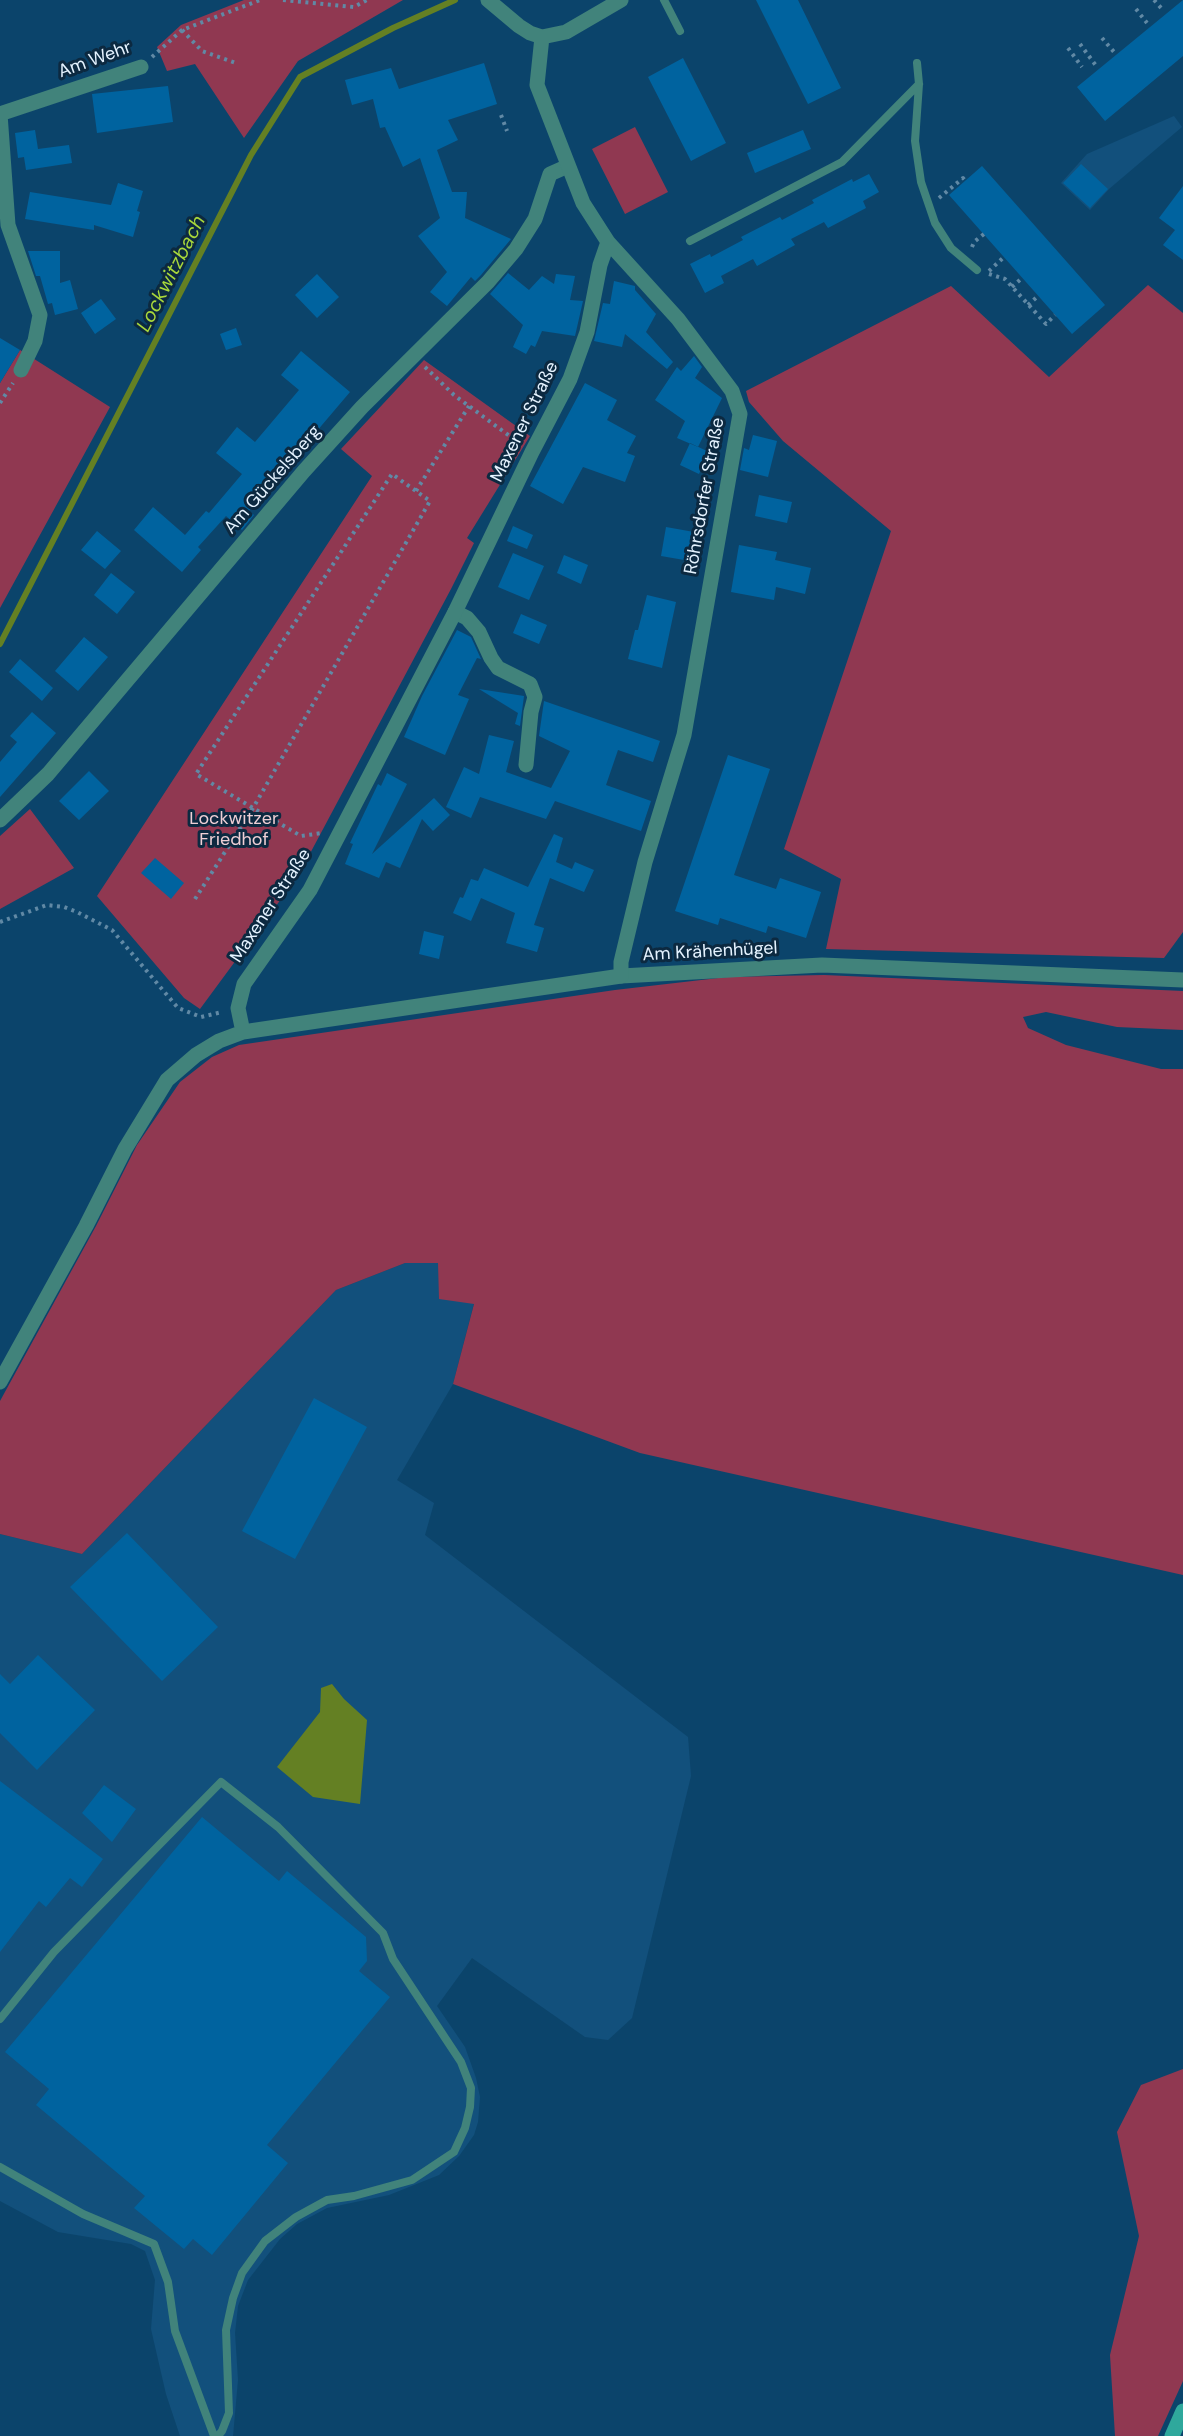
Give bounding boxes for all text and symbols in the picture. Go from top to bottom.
street label: Am Wehr [55,37,135,83]
water label: Lockwitzbach [132,212,212,336]
street label: Maxener Straße [486,358,564,486]
street label: Röhrsdorfer Straße [681,416,729,576]
street label: Am Gückelsberg [220,421,326,539]
park label: Lockwitzer Friedhof [189,808,279,850]
street label: Maxener Straße [226,845,316,967]
street label: Am Krähenhügel [642,938,778,966]

